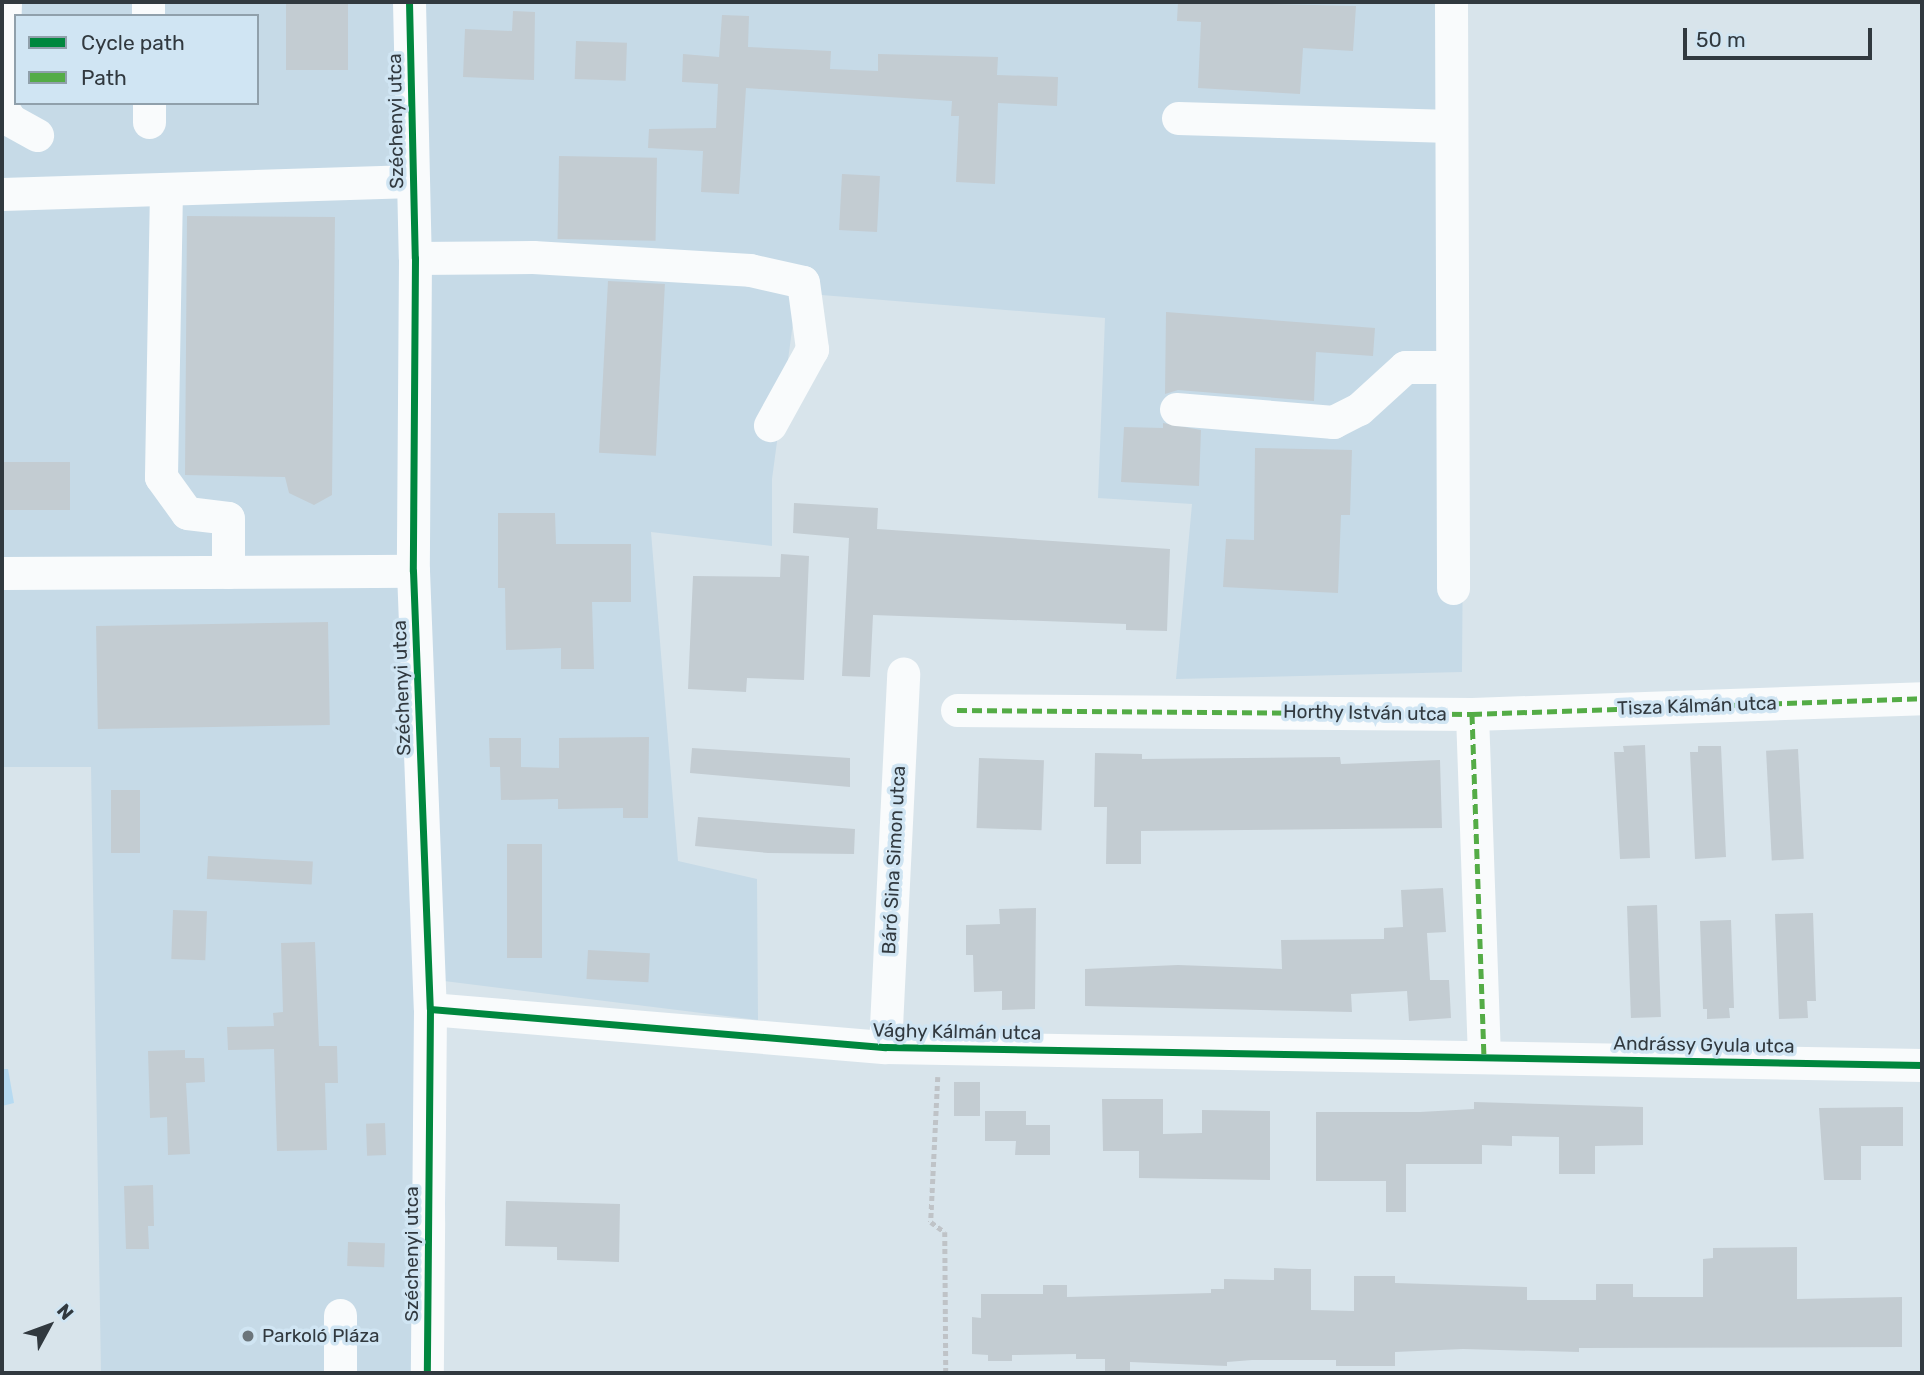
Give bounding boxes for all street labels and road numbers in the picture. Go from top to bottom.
street label: Széchenyi utca [383,53,409,189]
street label: Széchenyi utca [388,620,416,756]
street label: Tisza Kálmán utca [1617,692,1777,720]
street label: Horthy István utca [1283,700,1447,726]
street label: Báró Sina Simon utca [878,765,910,955]
street label: Vághy Kálmán utca [872,1019,1042,1045]
street label: Andrássy Gyula utca [1613,1032,1795,1058]
street label: Széchenyi utca [401,1186,423,1322]

